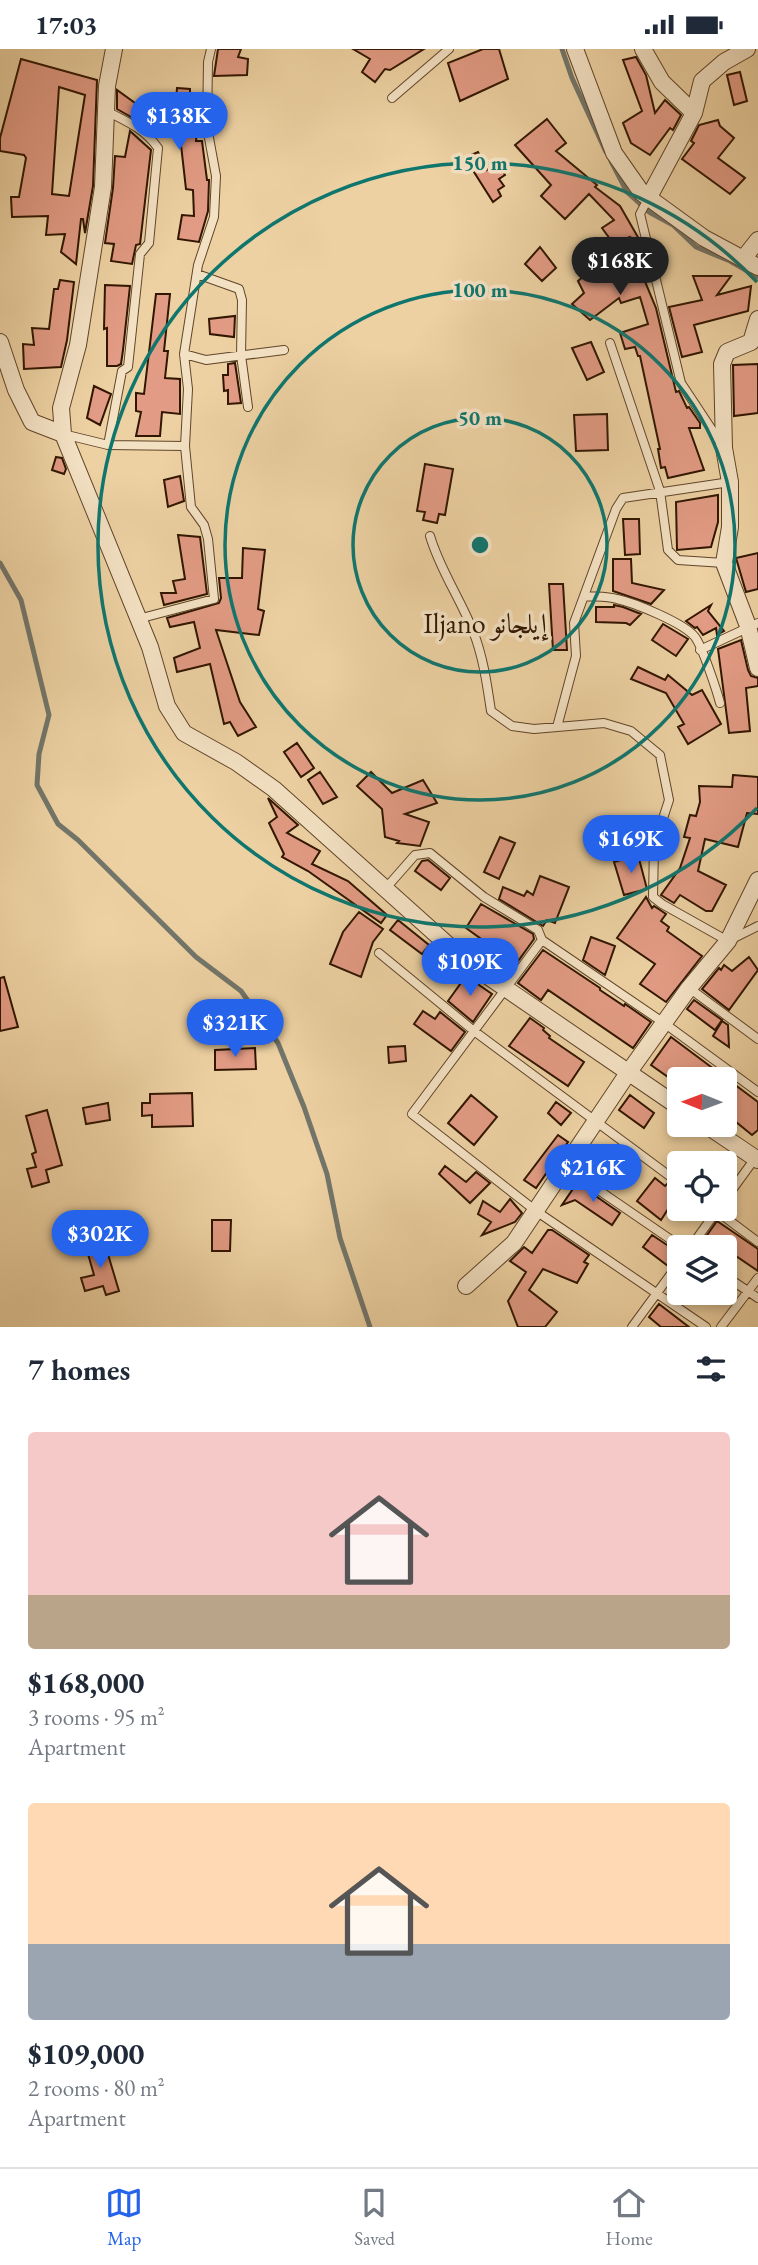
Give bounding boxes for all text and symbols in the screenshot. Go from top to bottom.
text: 17:03 [35,8,97,42]
pin: $138K [130,92,228,152]
text: $138K [147,100,211,130]
text: 150 m [452,149,508,176]
pin: $168K [571,237,669,297]
text: $168K [588,245,652,275]
text: 100 m [452,276,508,303]
text: 50 m [458,404,502,431]
centre of rings [468,533,492,557]
district label: Iljano إيلجانو [423,605,549,642]
pin: $169K [582,815,680,875]
text: $169K [599,823,663,853]
pin: $109K [421,939,519,998]
text: $109K [438,946,502,976]
pin: $321K [186,999,284,1059]
text: $321K [203,1007,267,1037]
north arrow [667,1067,737,1137]
map controls [667,1067,737,1305]
pin: $216K [544,1145,642,1204]
button: locate [667,1151,737,1221]
text: $216K [561,1152,625,1182]
pin: $302K [51,1211,149,1270]
text: $302K [68,1218,132,1248]
button: layers [667,1235,737,1305]
text: 7 homes [28,1350,130,1389]
icon: filters [692,1350,730,1388]
icon: home [316,1477,442,1603]
text: $168,000 [28,1663,144,1702]
text: 3 rooms · 95 m² [28,1702,165,1732]
text: Apartment [28,1732,126,1762]
icon: home [316,1848,442,1974]
text: $109,000 [28,2034,144,2073]
text: 2 rooms · 80 m² [28,2073,165,2103]
text: Apartment [28,2103,126,2133]
tab: Map [105,2184,143,2251]
tab: Saved [354,2184,395,2251]
tab: Home [606,2184,653,2251]

